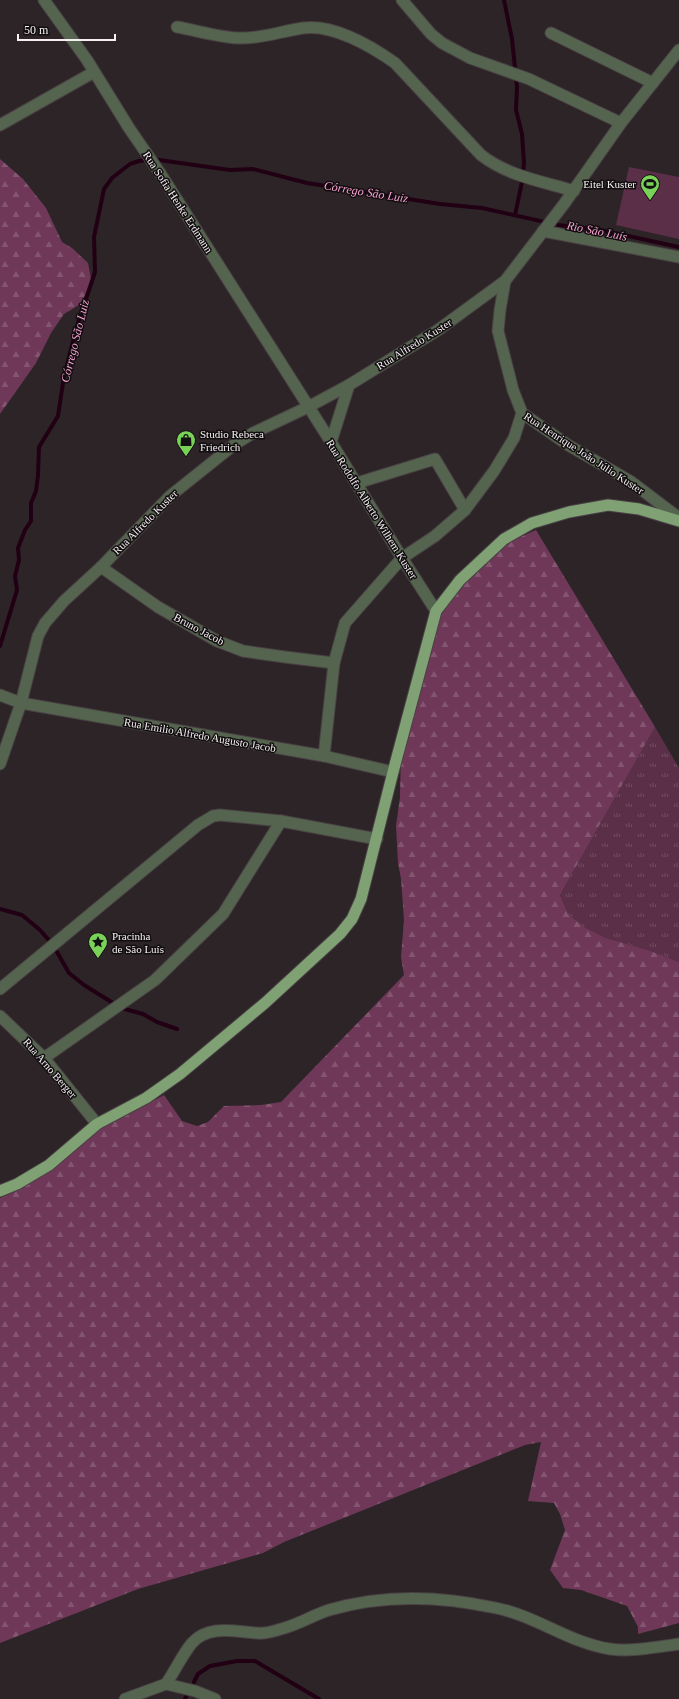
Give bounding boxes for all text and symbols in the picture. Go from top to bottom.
scale bar [18,16,115,42]
text: 50 m [24,23,49,37]
street label: Rua Sofia Henke Erdmann [141,149,215,255]
sports icon: Eitel Kuster [639,173,661,201]
water label: Córrego São Luiz [323,178,409,206]
place label: Eitel Kuster [583,178,636,190]
water label: Rio São Luís [565,218,629,244]
water label: Córrego São Luiz [58,298,92,384]
street label: Rua Alfredo Kuster [374,316,454,372]
street label: Rua Henrique João Júlio Kuster [522,410,646,496]
place label: Studio Rebeca Friedrich [200,428,264,453]
shop icon: Studio Rebeca Friedrich [175,429,197,457]
street label: Rua Rodolfo Alberto Wilhem Kuster [324,437,420,581]
street label: Rua Alfredo Kuster [110,487,180,557]
street label: Bruno Jacob [172,611,227,648]
street label: Rua Emilio Alfredo Augusto Jacob [123,716,277,754]
place label: Pracinha de São Luís [112,930,164,955]
place icon: Pracinha de São Luís [87,931,109,959]
street label: Rua Arno Berger [21,1036,79,1100]

